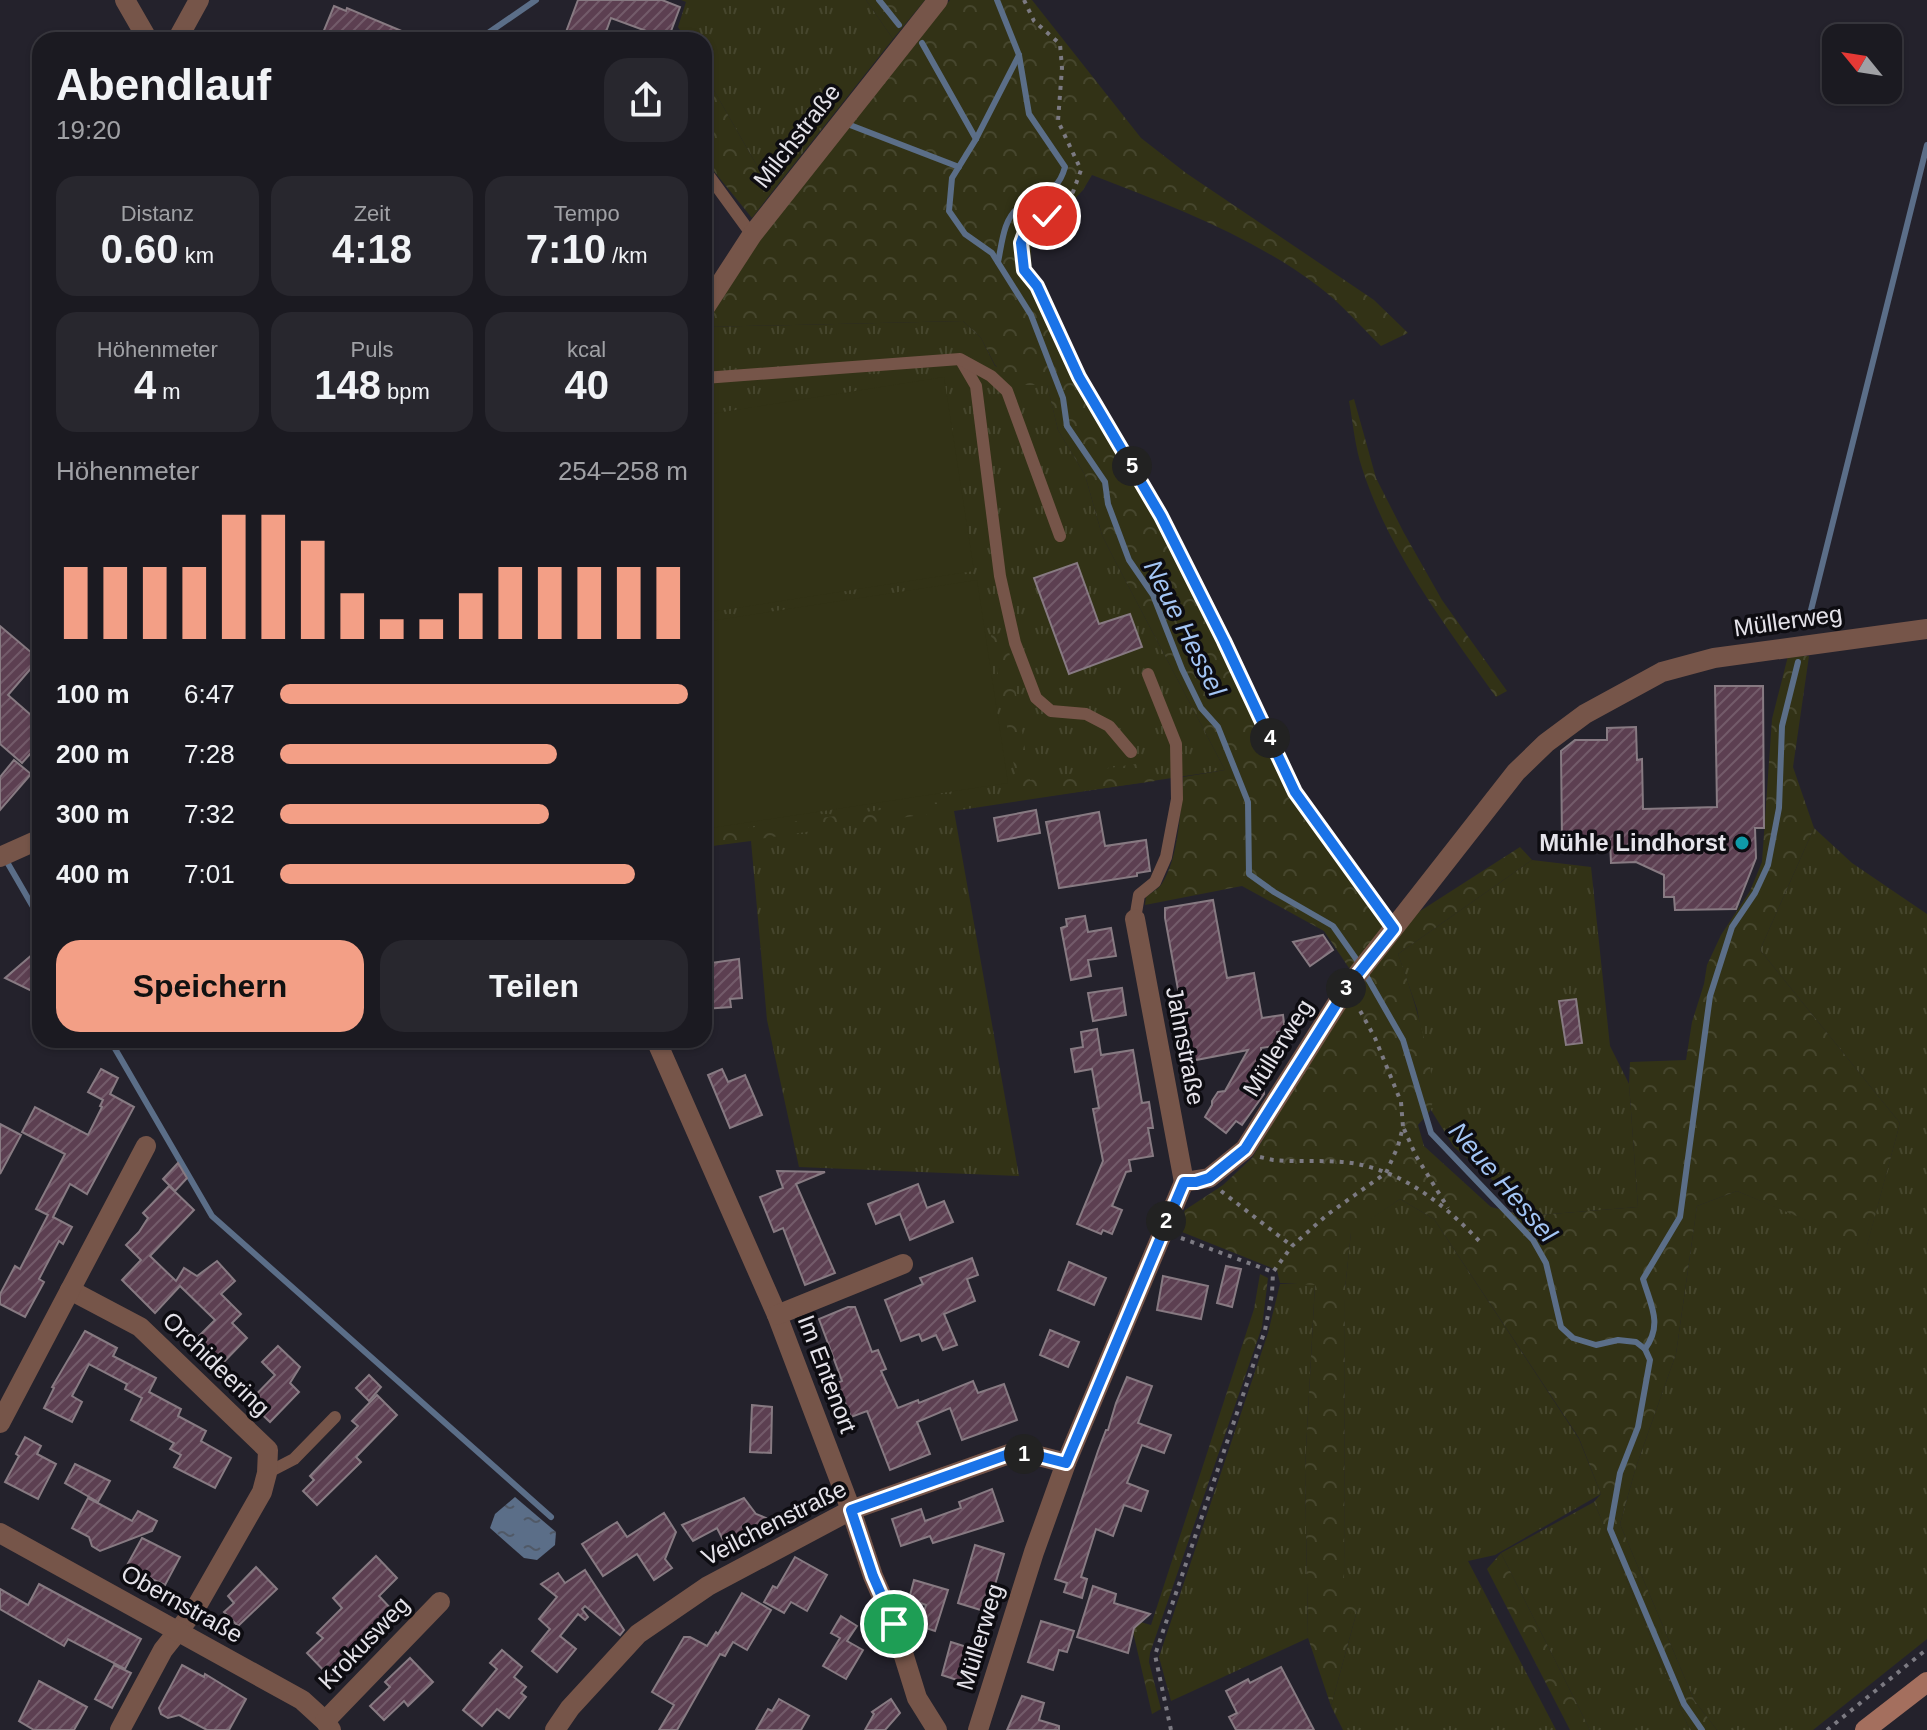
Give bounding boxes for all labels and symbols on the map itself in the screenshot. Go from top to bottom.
north arrow [1822,24,1902,104]
street label: Milchstraße [748,79,845,193]
pin [1013,182,1081,250]
pin: 5 [1112,446,1152,486]
water label: Neue Hessel [1138,555,1233,702]
street label: Müllerweg [1732,600,1844,641]
pin: 4 [1250,718,1290,758]
place label: Mühle Lindhorst [1539,829,1726,856]
marker: Mühle Lindhorst [1733,834,1751,852]
pin: 3 [1326,968,1366,1008]
street label: Jahnstraße [1161,984,1210,1107]
street label: Müllerweg [1237,994,1318,1101]
water label: Neue Hessel [1443,1116,1564,1249]
pin: 2 [1146,1201,1186,1241]
street label: Orchideering [158,1306,275,1421]
street label: Im Entenort [793,1311,862,1437]
pin: 1 [1004,1434,1044,1474]
street label: Veilchenstraße [697,1474,851,1571]
street label: Obernstraße [117,1559,248,1648]
street label: Müllerweg [951,1581,1008,1693]
pin [860,1590,928,1658]
street label: Krokusweg [313,1591,415,1695]

